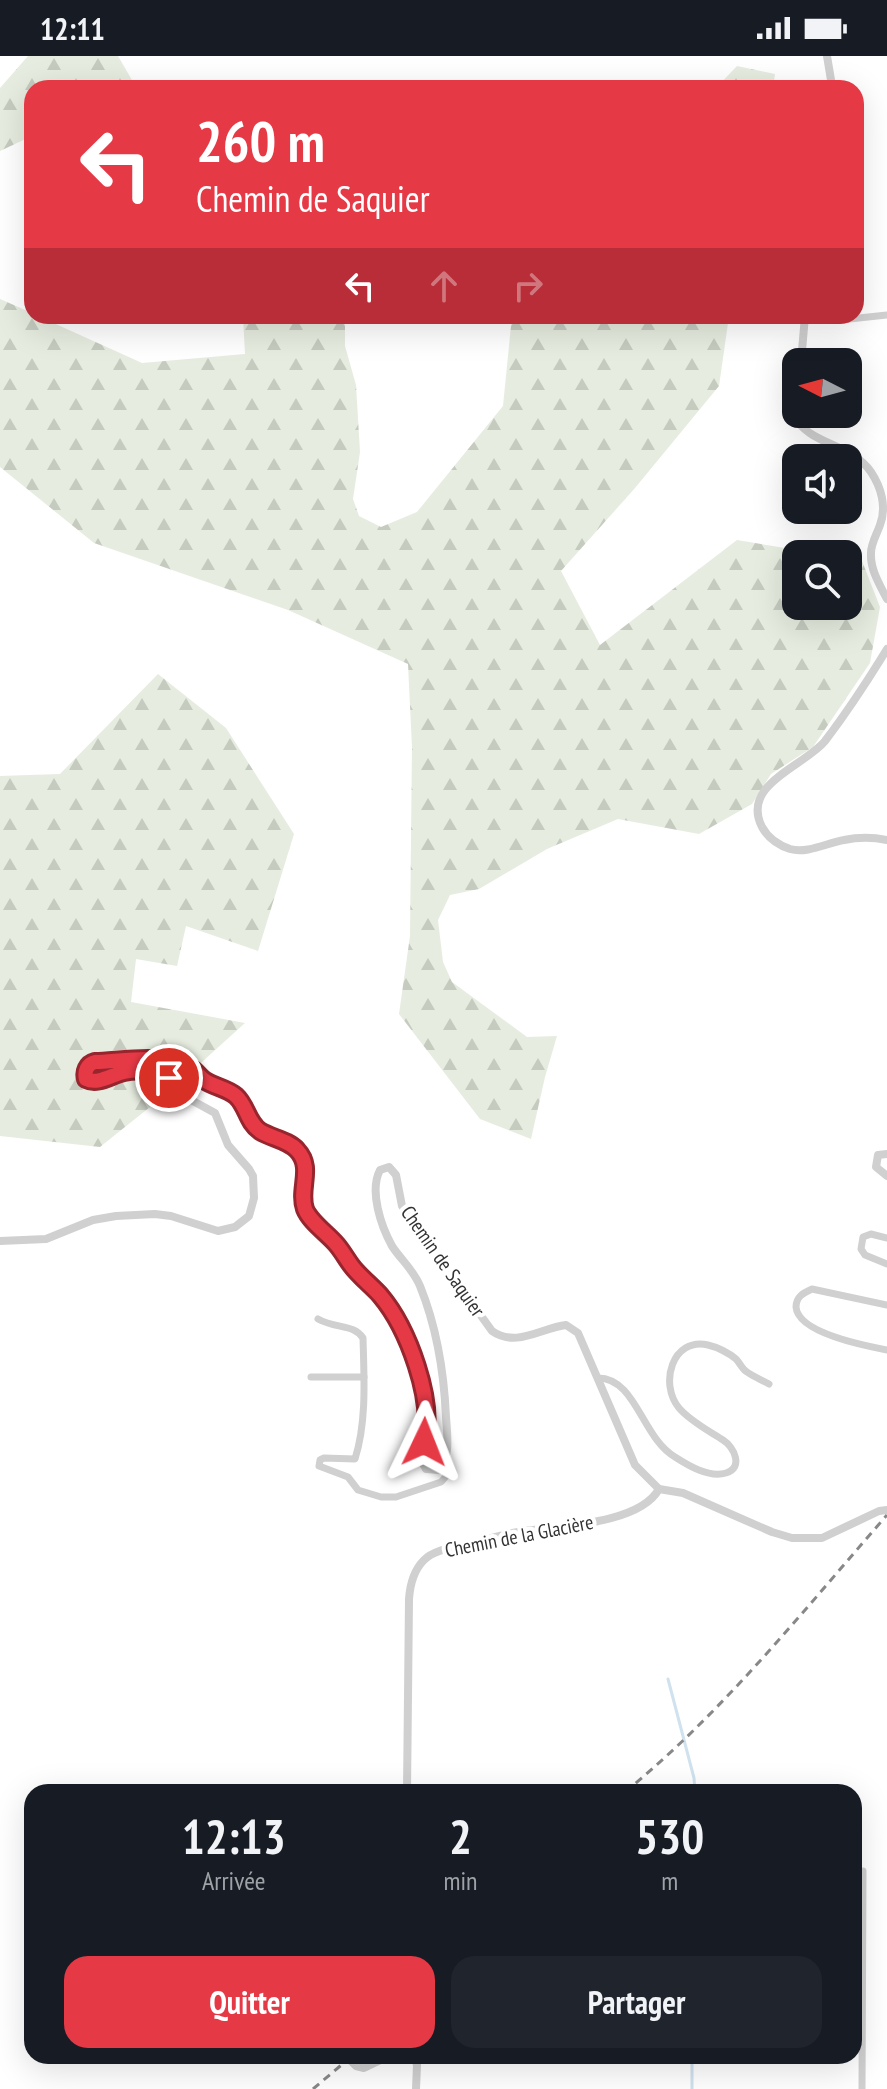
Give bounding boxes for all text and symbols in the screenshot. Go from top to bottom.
text: 12:11 [40,9,105,48]
text: 260 m [196,105,325,177]
icon: left [64,112,168,216]
text: Chemin de Saquier [196,175,430,222]
icon: left [338,264,382,308]
icon: ahead [422,264,466,308]
icon: right [506,264,550,308]
north arrow [782,348,862,428]
map controls [782,348,862,620]
button: sound [782,444,862,524]
button: search [782,540,862,620]
pin [135,1044,203,1112]
icon: arrive [147,1056,191,1100]
street label: Chemin de Saquier [395,1200,491,1322]
position arrow [382,1400,466,1484]
street label: Chemin de la Glacière [443,1509,595,1563]
text: 12:13 [182,1805,286,1867]
text: 2 [449,1805,472,1867]
text: 530 [635,1805,704,1867]
text: Arrivée [202,1864,266,1897]
text: min [443,1864,477,1897]
text: m [661,1864,678,1897]
button: Quitter [64,1956,435,2048]
button: Partager [451,1956,822,2048]

